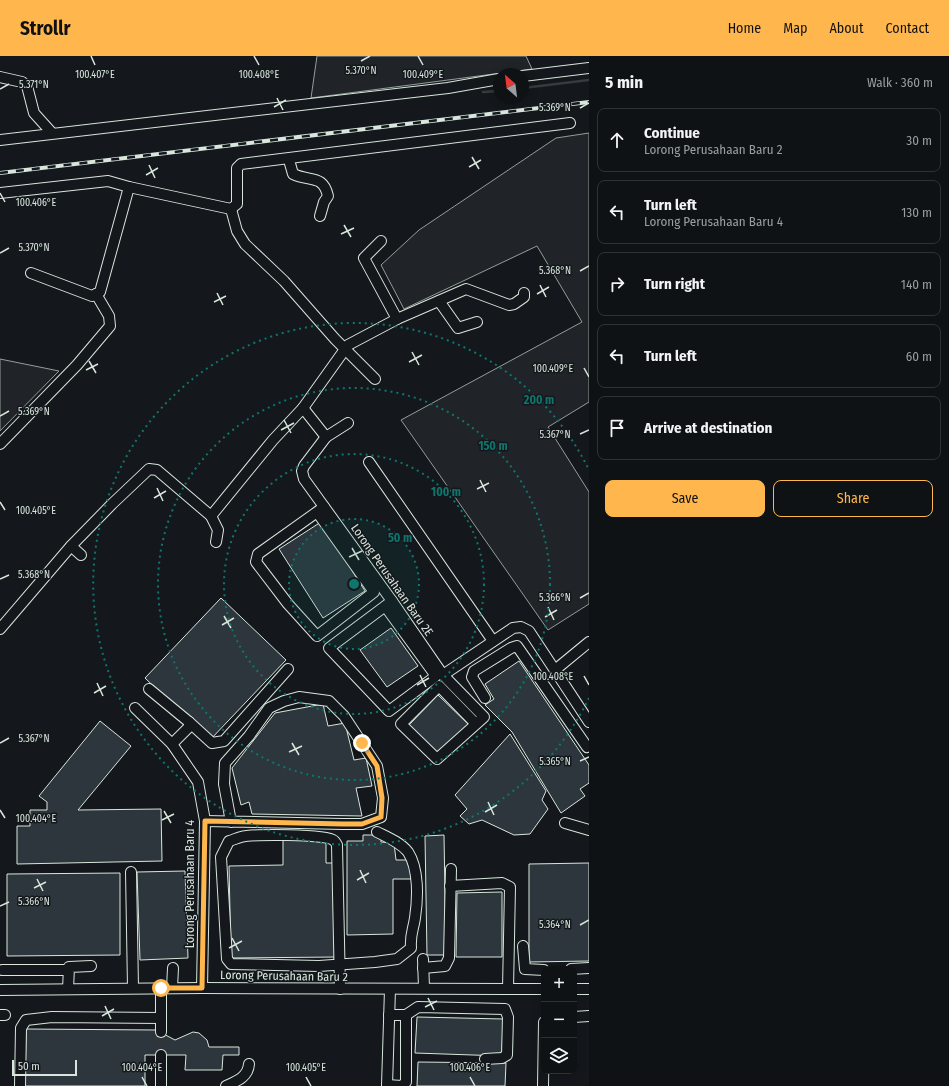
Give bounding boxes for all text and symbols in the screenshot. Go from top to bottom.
text: Strollr [20,17,70,40]
text: Home [728,20,761,37]
text: Map [783,20,807,37]
text: About [829,20,864,37]
text: Contact [886,20,929,37]
text: 5.370°N [345,65,377,77]
north arrow [493,68,529,104]
text: 100.407°E [75,69,115,81]
text: 100.408°E [239,69,280,81]
text: 100.409°E [403,69,443,81]
text: 5 min [605,72,643,93]
text: Walk · 360 m [867,75,933,90]
text: 5.371°N [19,79,49,91]
text: 5.369°N [539,102,571,114]
text: Continue [644,124,700,142]
icon: ahead [606,129,628,151]
text: 30 m [906,133,932,148]
text: Lorong Perusahaan Baru 2 [644,142,782,157]
text: Turn left [644,196,697,214]
text: 100.406°E [16,197,57,209]
icon: left [606,201,628,223]
text: 130 m [901,205,932,220]
text: Lorong Perusahaan Baru 4 [644,214,783,229]
text: 5.370°N [18,242,50,254]
text: 5.368°N [539,265,571,277]
icon: right [606,273,628,295]
text: Turn right [644,275,705,293]
text: 140 m [901,277,932,292]
icon: left [606,345,628,367]
text: Turn left [644,347,697,365]
text: 60 m [906,349,932,364]
text: 100.409°E [533,363,573,375]
text: 200 m [523,393,554,407]
text: 5.369°N [18,406,50,418]
icon: arrive [606,417,628,439]
text: Arrive at destination [644,419,772,437]
text: 5.367°N [540,429,570,441]
text: 150 m [478,439,508,453]
button: Save [605,480,765,517]
button: Share [773,480,933,517]
text: 100 m [431,485,461,499]
text: 100.405°E [16,505,56,517]
street label: Lorong Perusahaan Baru 2E [348,521,436,639]
text: 50 m [388,531,412,545]
text: 5.368°N [18,569,50,581]
centre of rings [347,577,361,591]
text: 5.366°N [539,592,571,604]
text: 100.408°E [533,671,574,683]
text: 5.367°N [19,733,49,745]
route end [353,734,371,752]
text: 5.365°N [539,756,571,768]
text: 100.404°E [16,813,56,825]
street label: Lorong Perusahaan Baru 4 [183,820,197,948]
text: 5.366°N [18,896,50,908]
text: 5.364°N [539,919,571,931]
map controls [541,966,577,1074]
button: + [541,966,577,1002]
street label: Lorong Perusahaan Baru 2 [220,968,348,984]
route start [152,979,170,997]
button: − [541,1002,577,1038]
button: layers [541,1038,577,1074]
scale bar [12,1058,77,1077]
text: 50 m [18,1060,40,1073]
text: 100.404°E [122,1062,162,1074]
text: 100.405°E [286,1062,326,1074]
text: 100.406°E [450,1062,491,1074]

